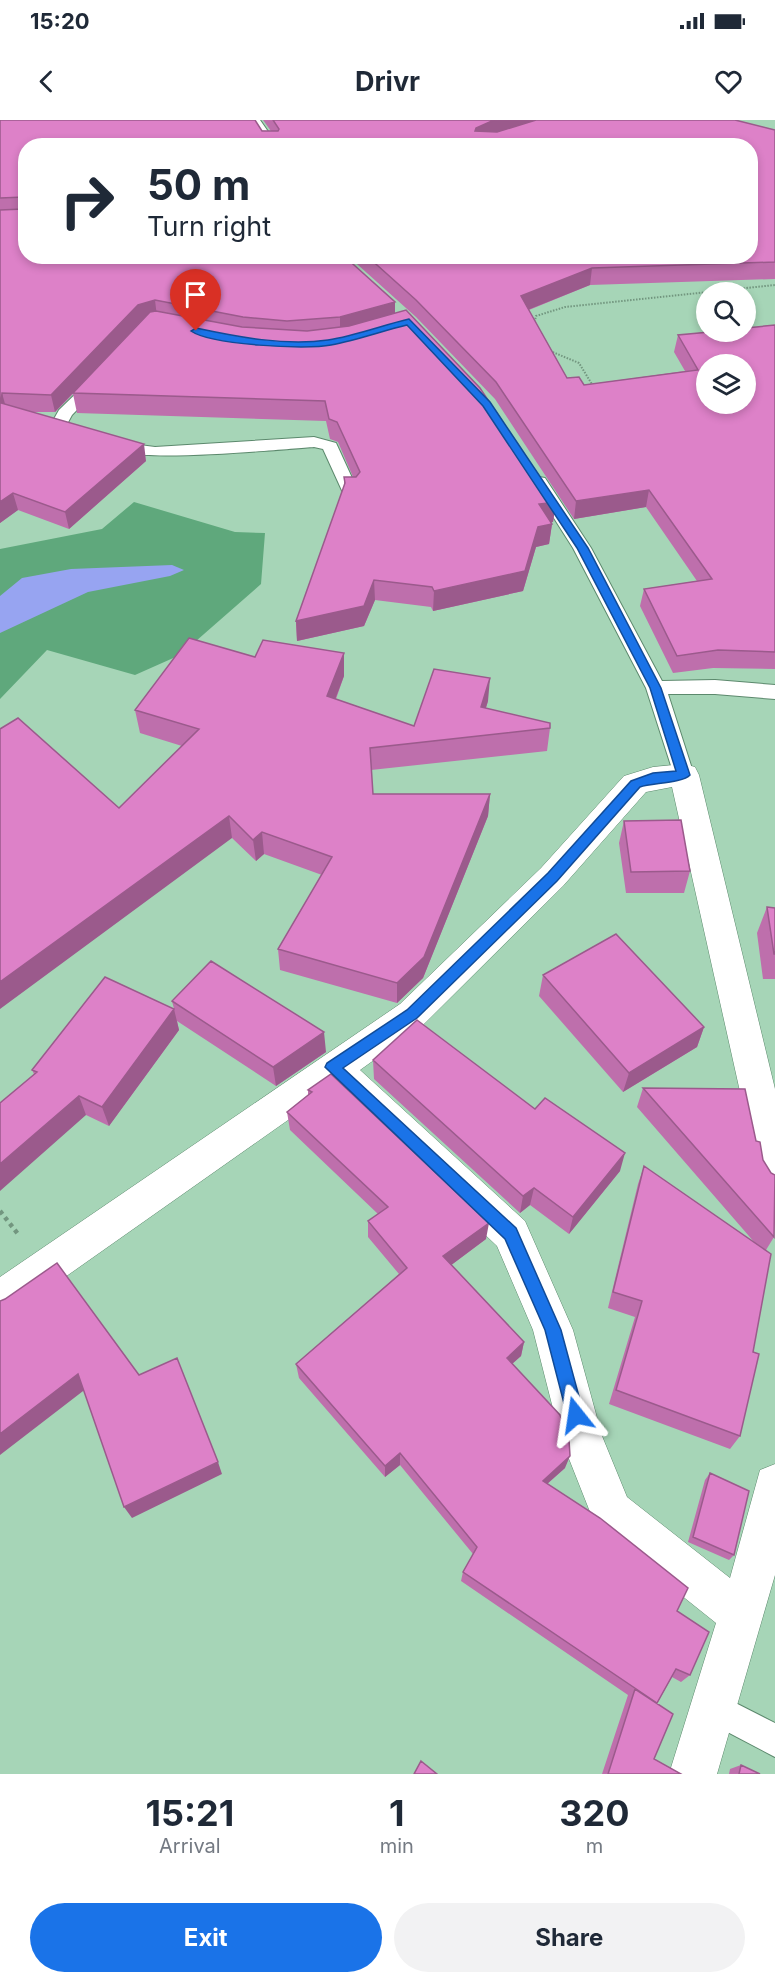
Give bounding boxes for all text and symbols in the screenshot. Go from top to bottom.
text: 15:20 [30,8,90,34]
icon: back [30,65,63,98]
text: Drivr [355,65,420,98]
icon: heart [712,65,745,98]
text: 50 m [147,159,250,210]
icon: right [48,162,126,240]
text: Turn right [147,210,271,243]
pin [170,269,221,331]
icon: arrive [179,278,212,311]
map controls [696,282,756,414]
button: search [696,282,756,342]
button: layers [696,354,756,414]
position arrow [544,1383,608,1447]
text: 15:21 [145,1791,234,1835]
text: 1 [389,1791,405,1835]
text: 320 [559,1791,630,1835]
text: Arrival [159,1834,221,1858]
text: min [380,1834,414,1858]
text: m [586,1834,603,1858]
button: Exit [30,1903,382,1972]
button: Share [394,1903,745,1972]

